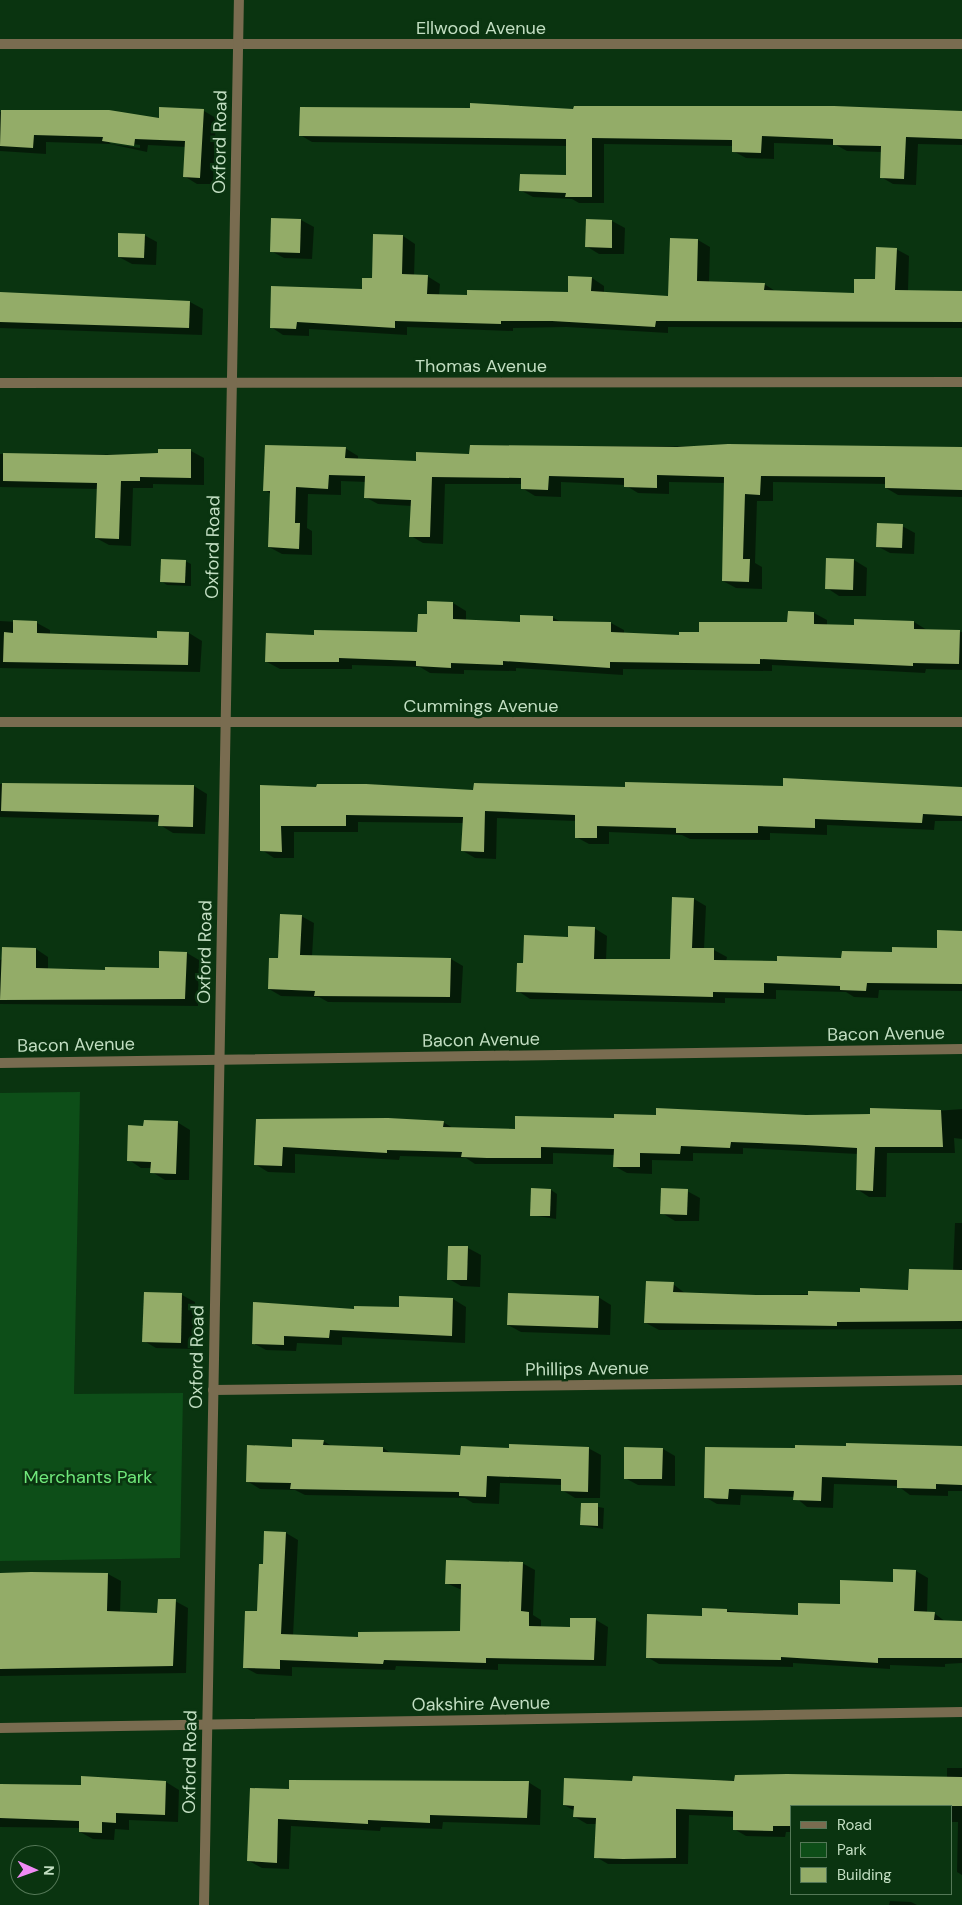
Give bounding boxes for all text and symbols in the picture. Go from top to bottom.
street label: Ellwood Avenue [416,17,546,39]
street label: Oxford Road [208,90,232,194]
street label: Thomas Avenue [415,355,547,377]
street label: Oxford Road [201,495,225,599]
street label: Cummings Avenue [404,695,558,717]
street label: Oxford Road [193,900,217,1004]
street label: Bacon Avenue [827,1022,945,1046]
street label: Bacon Avenue [422,1028,540,1052]
street label: Bacon Avenue [17,1033,135,1057]
street label: Oxford Road [185,1305,209,1409]
street label: Phillips Avenue [525,1357,649,1381]
park label: Merchants Park [24,1466,152,1488]
street label: Oakshire Avenue [412,1692,550,1716]
street label: Oxford Road [178,1710,202,1814]
legend [790,1805,952,1895]
text: Road [837,1815,872,1835]
text: Park [837,1840,867,1860]
north arrow [10,1845,60,1895]
text: N [40,1865,58,1876]
text: Building [837,1865,892,1885]

